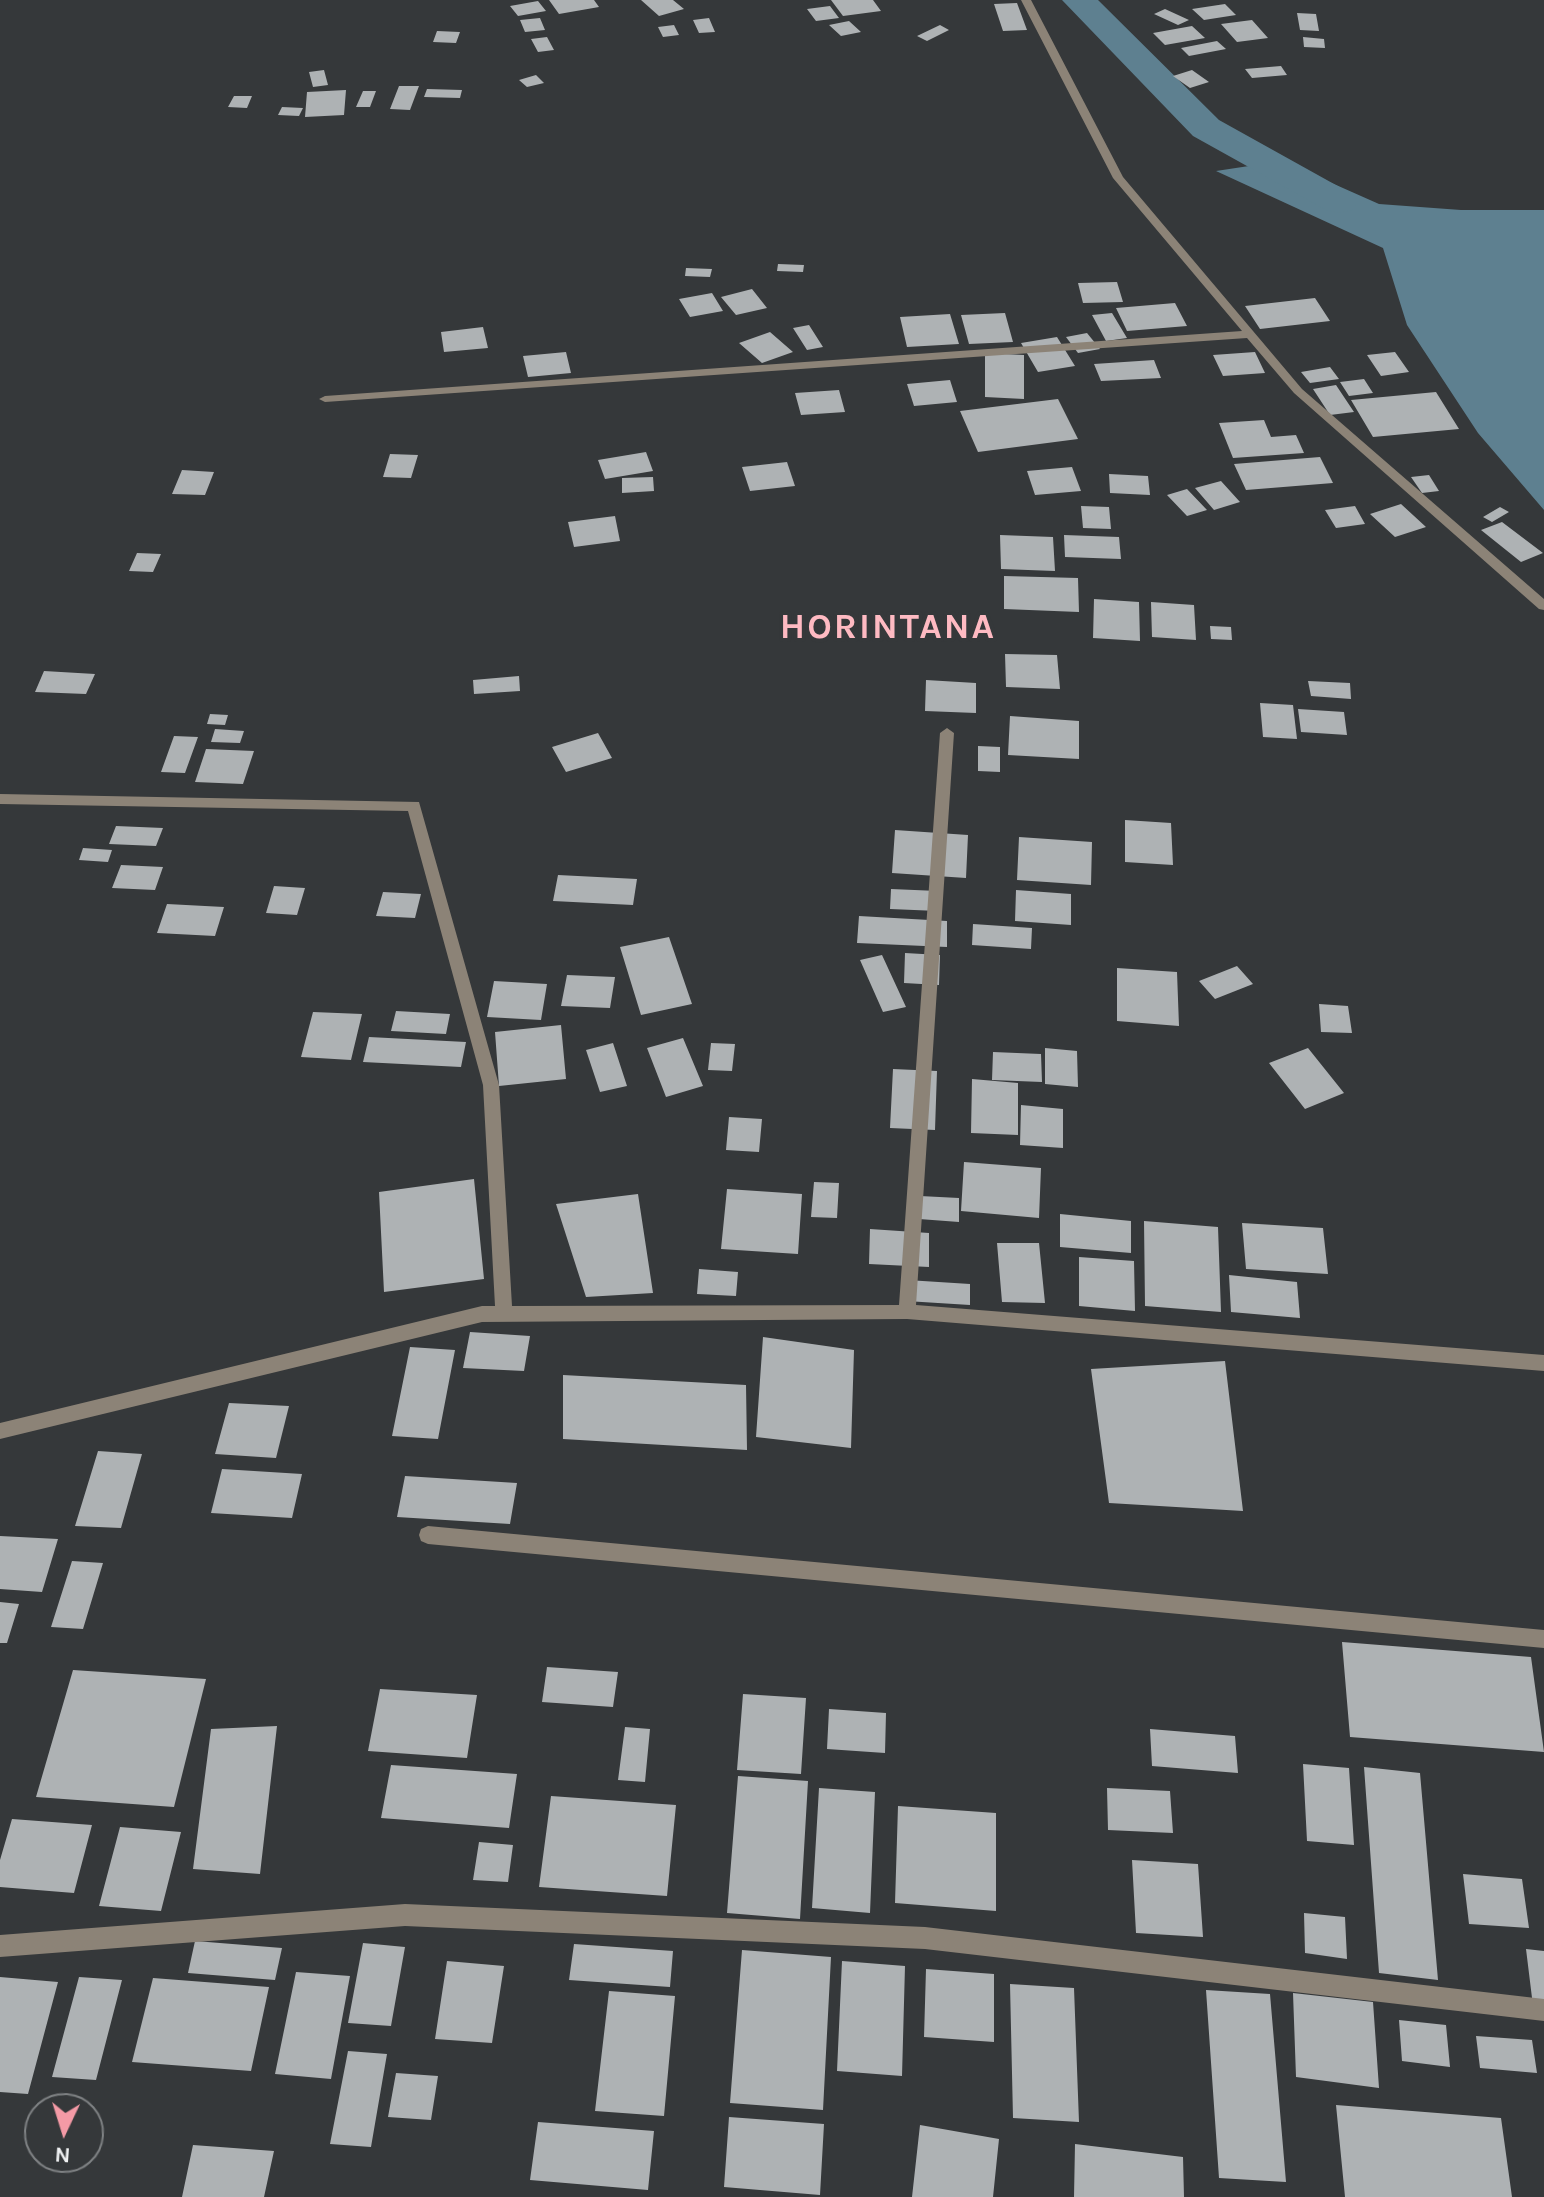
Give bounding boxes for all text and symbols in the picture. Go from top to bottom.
district label: HORINTANA [780,606,996,650]
north arrow [24,2093,104,2173]
text: N [54,2141,71,2168]

